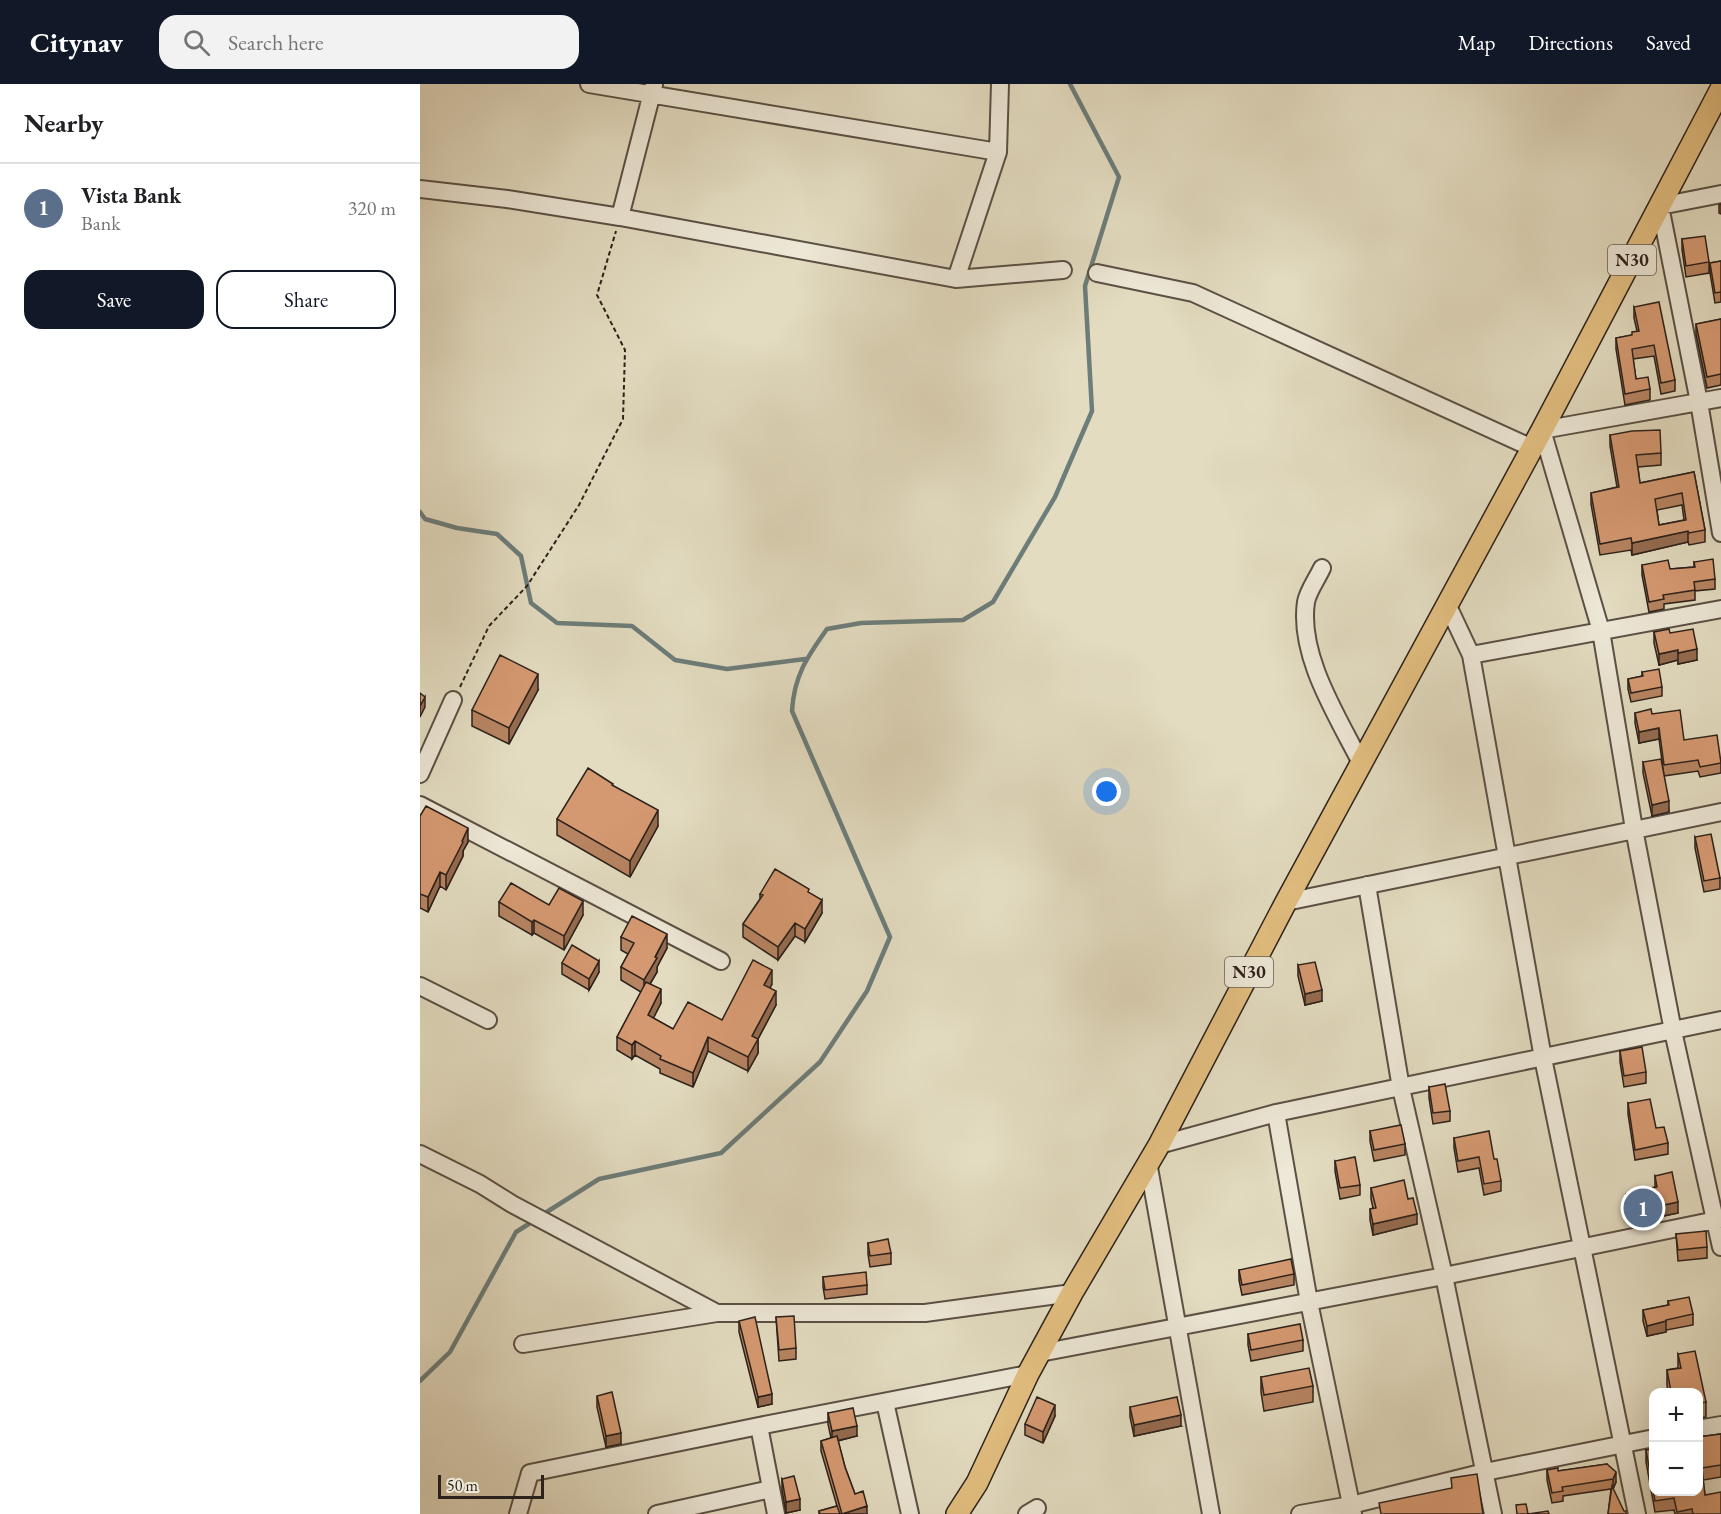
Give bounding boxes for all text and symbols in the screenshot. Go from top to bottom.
search box [159,15,579,69]
text: Citynav [30,24,123,60]
icon: search [180,26,213,59]
text: Search here [228,28,324,57]
text: Map [1458,29,1495,56]
text: Directions [1528,29,1613,56]
text: Saved [1646,29,1691,56]
text: Nearby [24,106,104,140]
text: Vista Bank [81,181,181,210]
text: 1 [38,195,49,221]
text: 320 m [348,195,396,221]
text: Bank [81,210,121,236]
road number: N30 [1608,245,1656,275]
button: Save [24,270,204,329]
button: Share [216,270,396,329]
your location [1092,777,1121,806]
road number: N30 [1225,957,1273,987]
pin: 1 [1624,1186,1662,1230]
map controls [1649,1388,1703,1496]
button: + [1649,1388,1703,1442]
button: − [1649,1442,1703,1496]
scale bar [438,1472,544,1500]
text: 50 m [447,1475,478,1496]

